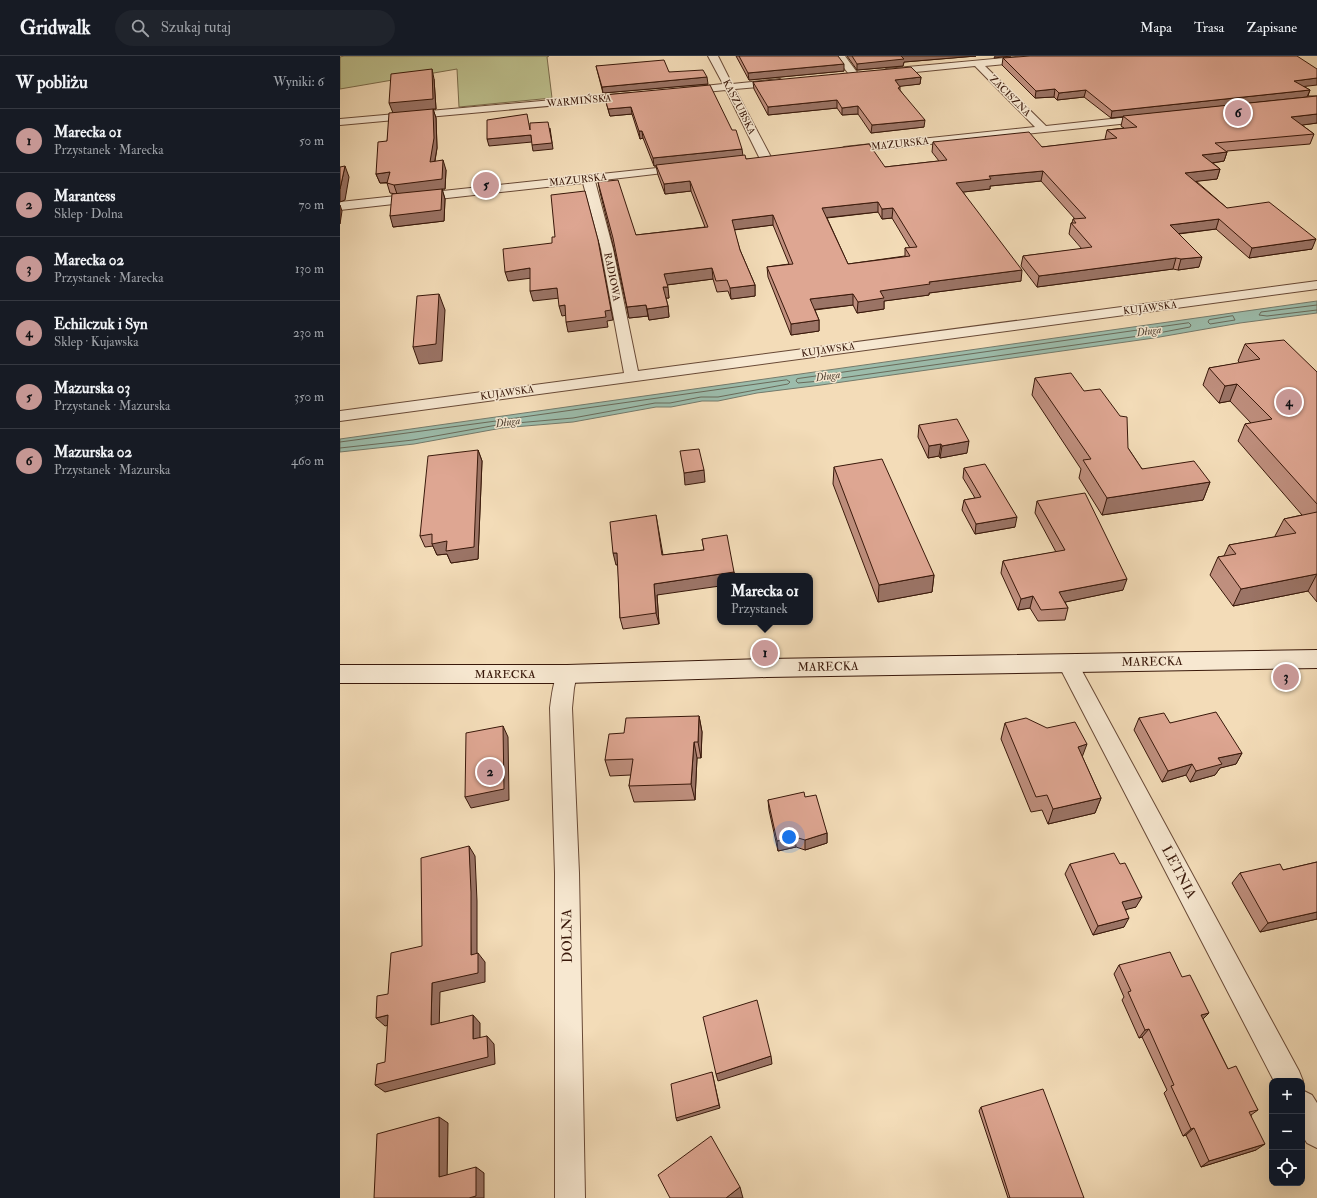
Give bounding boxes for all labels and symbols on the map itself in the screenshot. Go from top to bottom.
street label: ZACISZNA [987,73,1034,120]
street label: KASZUBSKA [720,77,758,137]
street label: WARMIŃSKA [545,90,612,110]
pin: 6 [1225,98,1251,128]
street label: MAZURSKA [871,135,930,153]
pin: 5 [473,170,499,200]
street label: MAZURSKA [549,171,608,189]
street label: RADIOWA [601,252,623,303]
street label: KUJAWSKA [1122,299,1178,318]
water label: Długa [1135,323,1162,339]
street label: KUJAWSKA [800,340,856,361]
water label: Długa [814,368,841,384]
street label: KUJAWSKA [479,383,535,404]
pin: 4 [1276,387,1302,417]
water label: Długa [494,414,521,430]
pin: 1 [752,638,778,668]
street label: MARECKA [1121,654,1183,670]
street label: MARECKA [797,659,859,675]
pin: 3 [1273,662,1299,692]
street label: MARECKA [474,667,536,682]
pin: 2 [477,757,503,787]
your location [779,827,799,847]
street label: LETNIA [1158,843,1200,902]
street label: DOLNA [558,909,576,963]

